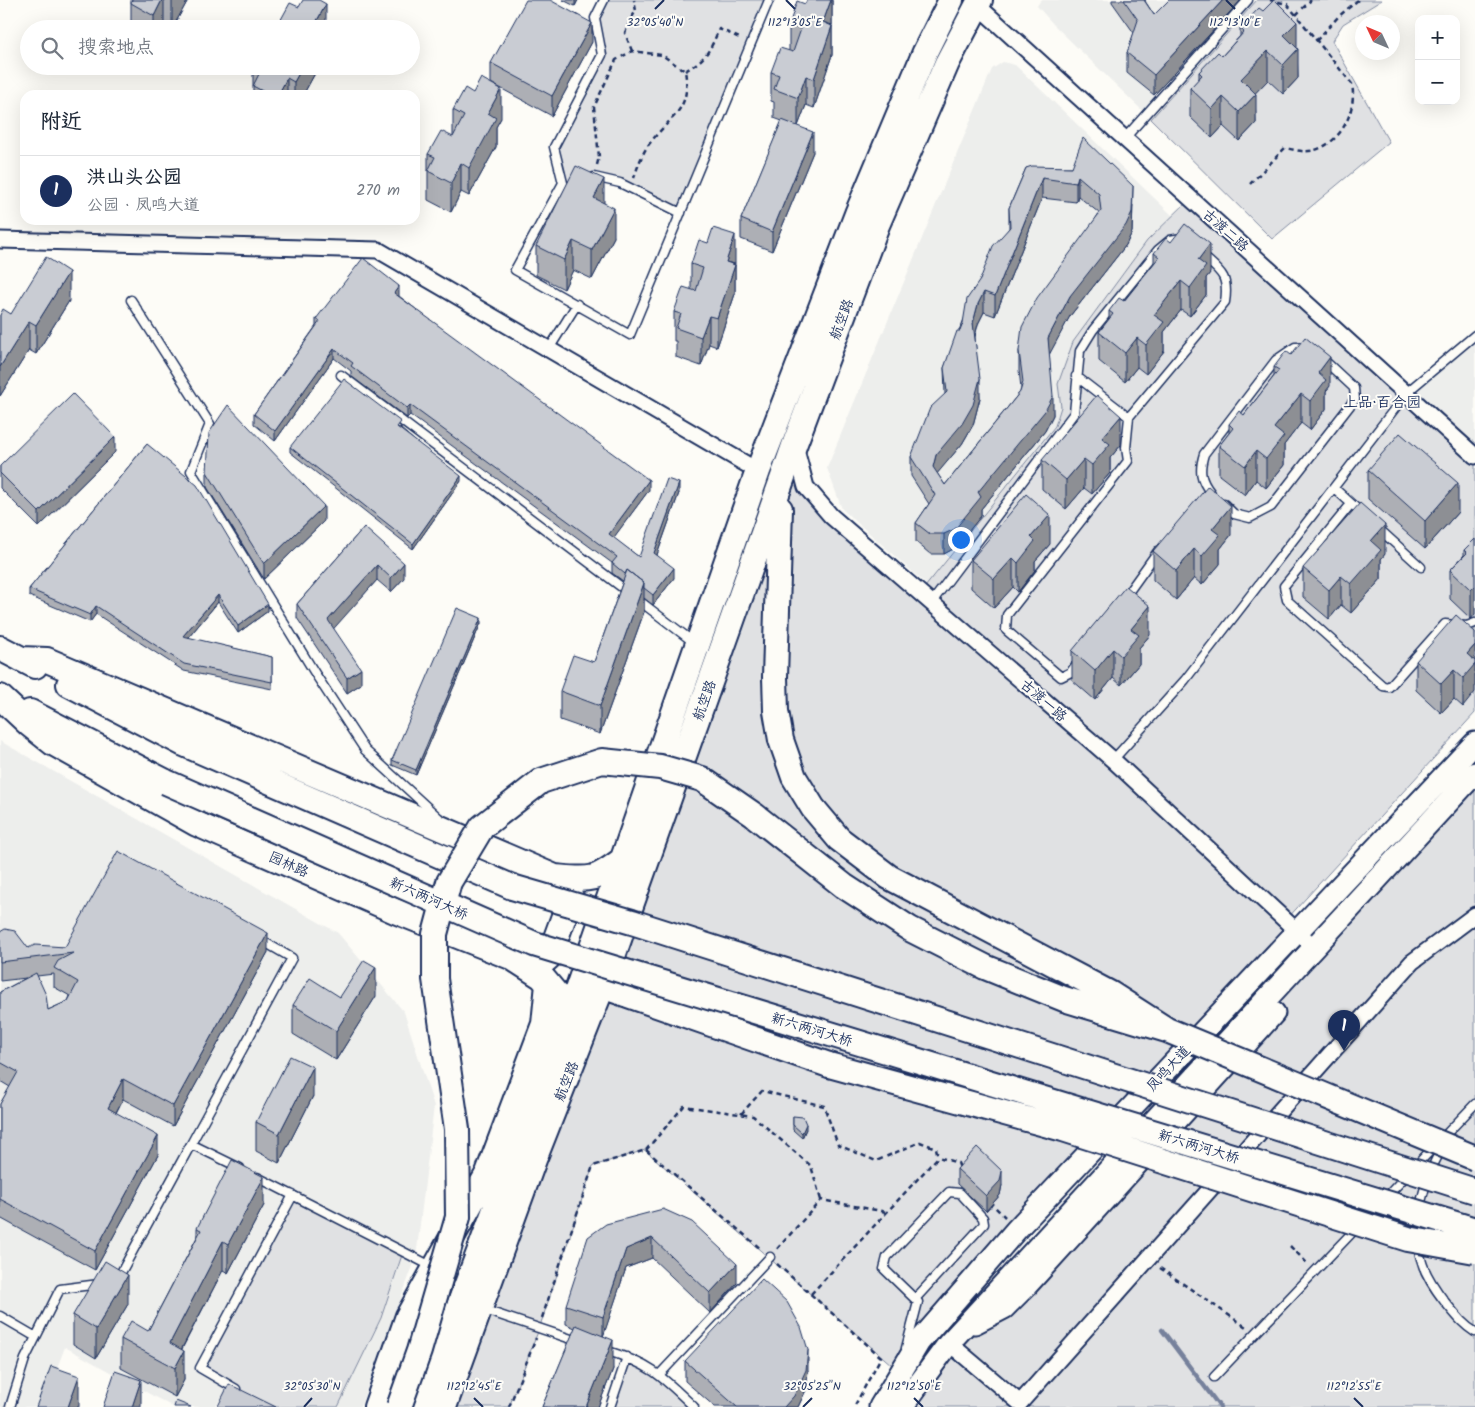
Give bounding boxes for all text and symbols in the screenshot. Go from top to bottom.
text: 32°05'40"N [627,13,683,32]
text: 112°13'05"E [768,13,823,32]
text: 112°13'10"E [1209,13,1262,32]
north arrow [1355,15,1400,60]
map controls [1415,15,1460,105]
button: + [1415,15,1460,60]
search box [20,20,420,75]
text: 搜索地点 [78,33,154,63]
icon: search [38,34,66,62]
button: − [1415,60,1460,105]
text: 附近 [40,106,82,139]
text: 洪山头公园 [87,163,182,193]
text: 1 [54,178,58,203]
text: 270 m [356,178,400,203]
text: 公园 · 凤鸣大道 [87,193,200,218]
street label: 古渡二路 [1197,204,1253,258]
street label: 航空路 [824,296,860,343]
district label: 上品·百合园 [1343,391,1421,415]
your location [948,527,974,553]
street label: 古渡一路 [1015,674,1072,727]
street label: 航空路 [687,677,722,724]
street label: 园林路 [265,846,312,884]
street label: 新六两河大桥 [386,872,471,926]
street label: 新六两河大桥 [768,1007,855,1053]
pin: 1 [1328,1010,1360,1051]
street label: 凤鸣大道 [1142,1041,1196,1097]
street label: 航空路 [549,1058,585,1105]
street label: 新六两河大桥 [1155,1124,1242,1170]
text: 32°05'30"N [283,1377,341,1396]
text: 112°12'45"E [446,1377,503,1396]
text: 32°05'25"N [783,1377,841,1396]
text: 112°12'50"E [887,1377,942,1396]
text: 112°12'55"E [1327,1377,1382,1396]

